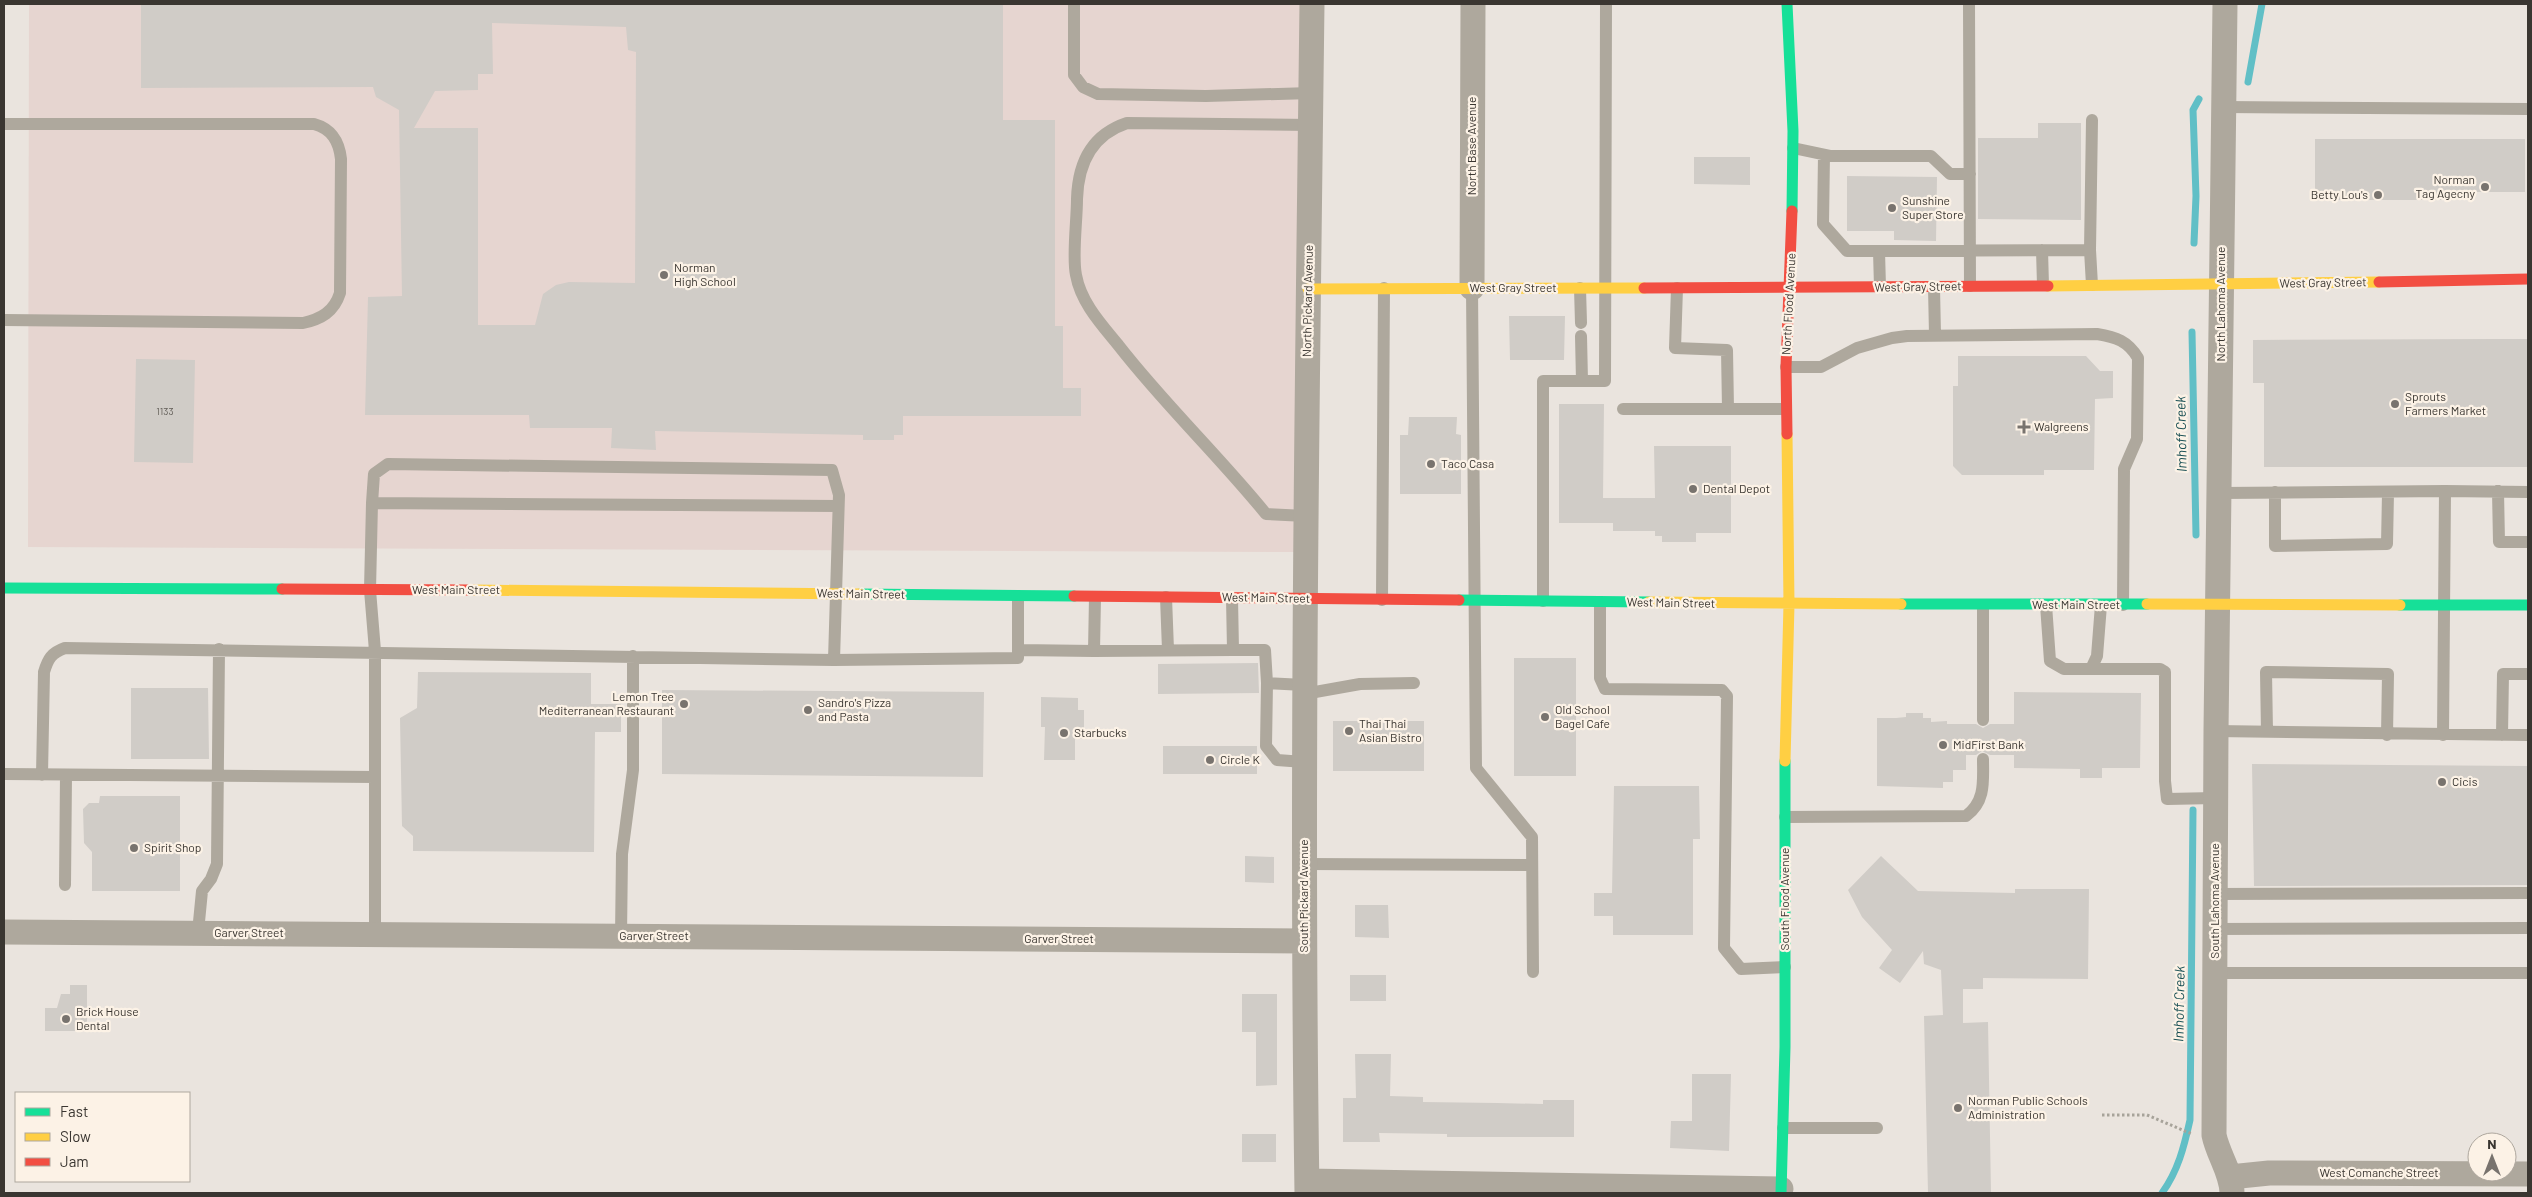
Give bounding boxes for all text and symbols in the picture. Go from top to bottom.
street label: North Base Avenue [1464,97,1478,195]
place label: Norman Tag Agecny [2415,172,2475,200]
marker: Norman Tag Agecny [2479,181,2491,193]
place label: Betty Lou's [2311,187,2368,201]
marker: Betty Lou's [2372,189,2384,201]
place label: Sunshine Super Store [1902,193,1964,221]
marker: Sunshine Super Store [1886,202,1898,214]
street label: North Pickard Avenue [1299,245,1315,357]
street label: North Lahoma Avenue [2213,247,2227,361]
street label: North Flood Avenue [1778,253,1798,355]
place label: Norman High School [674,260,736,288]
marker: Norman High School [658,269,670,281]
street label: West Gray Street [2279,274,2367,290]
street label: West Gray Street [1874,278,1962,294]
street label: West Gray Street [1469,280,1557,294]
place label: Sprouts Farmers Market [2405,389,2486,417]
water label: Imhoff Creek [2171,396,2190,472]
marker: Sprouts Farmers Market [2389,398,2401,410]
house number: 1133 [156,405,174,417]
place label: Walgreens [2034,419,2089,433]
marker: Walgreens [2018,421,2030,433]
place label: Taco Casa [1441,456,1494,470]
marker: Taco Casa [1425,458,1437,470]
place label: Dental Depot [1703,481,1770,495]
marker: Dental Depot [1687,483,1699,495]
street label: West Main Street [412,582,500,596]
street label: West Main Street [817,585,905,601]
street label: West Main Street [1222,589,1310,605]
street label: West Main Street [1627,594,1715,610]
street label: West Main Street [2032,597,2120,611]
place label: Lemon Tree Mediterranean Restaurant [539,689,674,717]
place label: Sandro's Pizza and Pasta [818,695,891,723]
marker: Lemon Tree Mediterranean Restaurant [678,698,690,710]
place label: Old School Bagel Cafe [1555,702,1610,730]
marker: Sandro's Pizza and Pasta [802,704,814,716]
marker: Old School Bagel Cafe [1539,711,1551,723]
place label: Thai Thai Asian Bistro [1359,716,1422,744]
place label: Starbucks [1074,725,1127,739]
marker: Thai Thai Asian Bistro [1343,725,1355,737]
marker: Starbucks [1058,727,1070,739]
place label: MidFirst Bank [1953,737,2024,751]
marker: MidFirst Bank [1937,739,1949,751]
place label: Circle K [1220,752,1260,766]
marker: Circle K [1204,754,1216,766]
place label: Cicis [2452,774,2478,788]
marker: Cicis [2436,776,2448,788]
street label: South Pickard Avenue [1296,839,1310,953]
place label: Spirit Shop [144,840,201,854]
marker: Spirit Shop [128,842,140,854]
street label: South Lahoma Avenue [2207,843,2221,959]
street label: South Flood Avenue [1777,848,1791,950]
street label: Garver Street [214,925,284,939]
street label: Garver Street [619,928,689,942]
street label: Garver Street [1024,931,1094,945]
water label: Imhoff Creek [2169,966,2188,1042]
place label: Brick House Dental [76,1004,139,1032]
marker: Brick House Dental [60,1013,72,1025]
legend [15,1092,190,1182]
place label: Norman Public Schools Administration [1968,1093,2088,1121]
text: Fast [60,1102,88,1120]
marker: Norman Public Schools Administration [1952,1102,1964,1114]
text: Slow [60,1127,91,1145]
north arrow [2467,1132,2517,1182]
text: N [2487,1135,2497,1152]
text: Jam [60,1152,89,1170]
street label: West Comanche Street [2319,1165,2439,1179]

